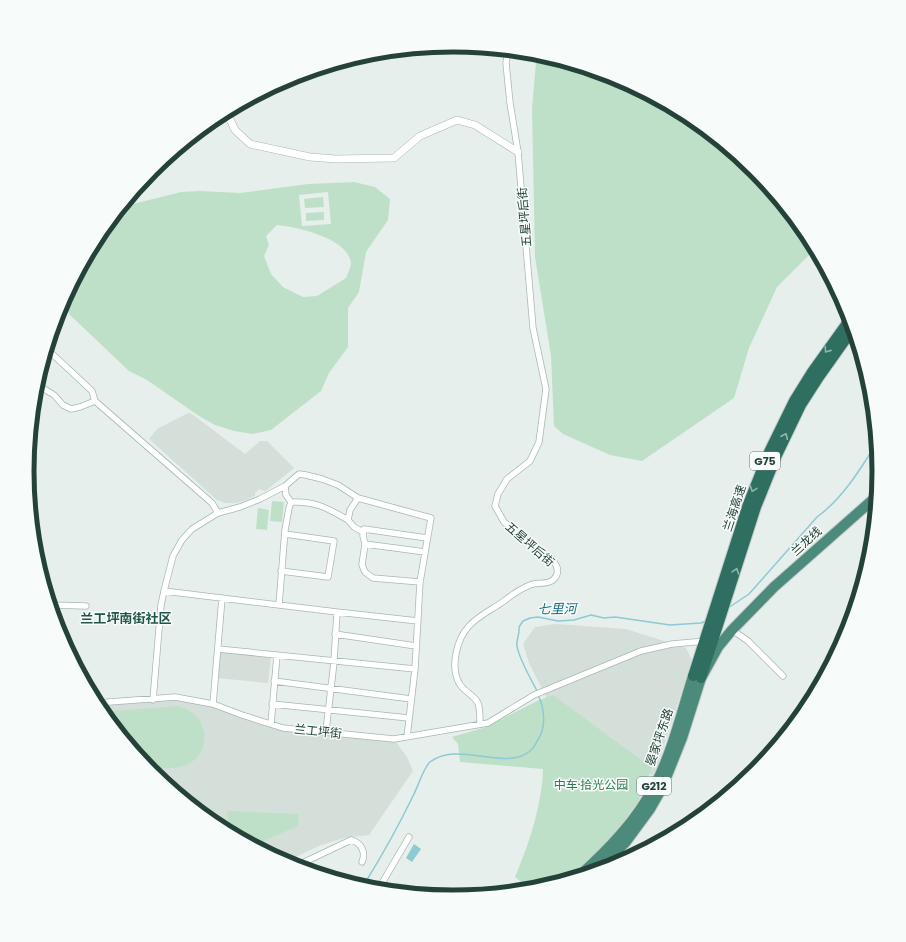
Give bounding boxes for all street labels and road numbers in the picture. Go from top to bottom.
street label: 五星坪后街 [513,186,535,248]
road number: G75 [750,452,780,470]
street label: 兰海高速 [718,483,750,533]
street label: 五星坪后街 [502,518,558,570]
street label: 兰龙线 [787,523,825,559]
street label: 晏家坪东路 [641,706,677,768]
street label: 兰工坪街 [293,720,343,742]
road number: G212 [637,777,671,795]

